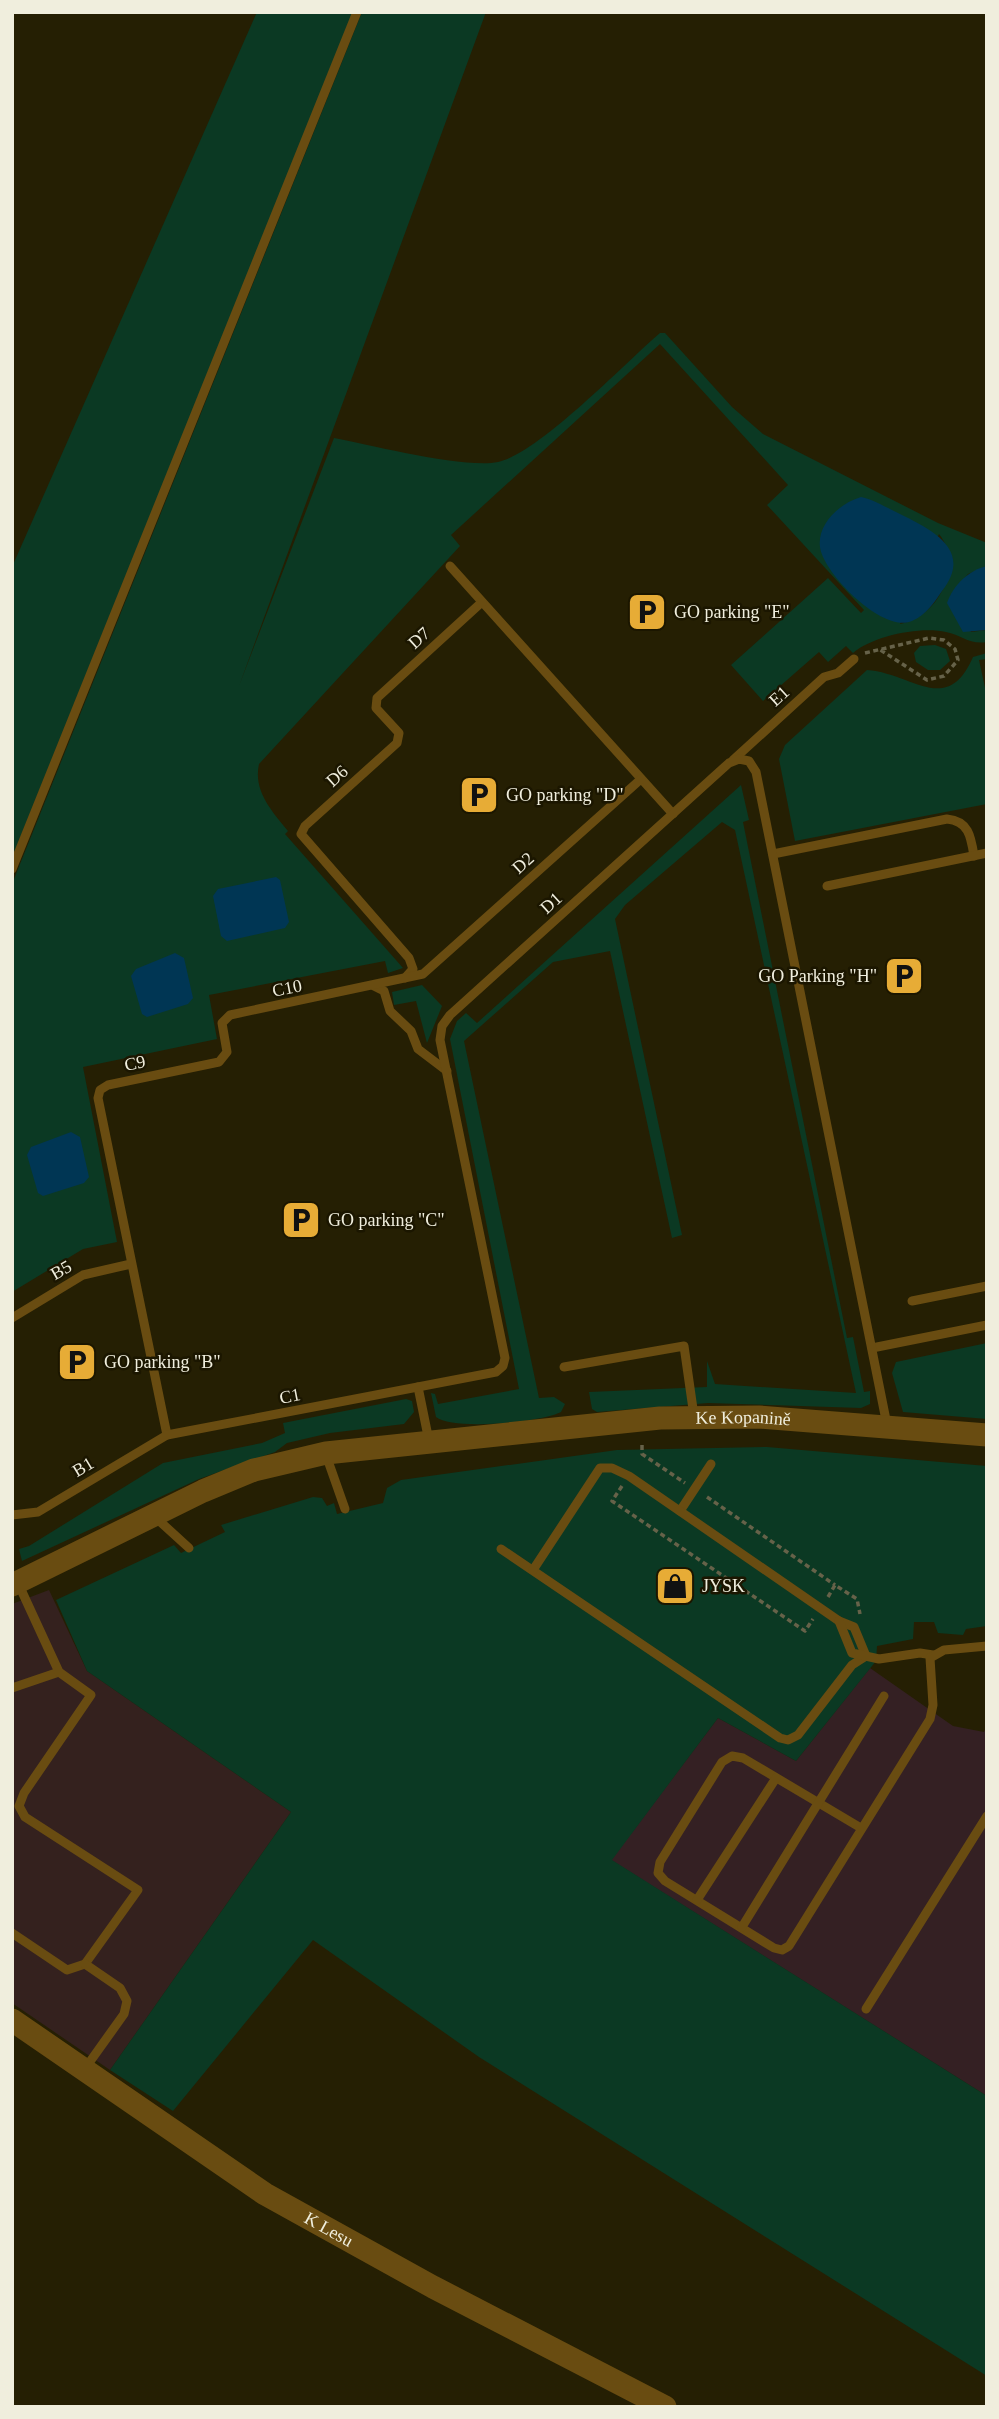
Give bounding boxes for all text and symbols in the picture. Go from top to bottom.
parking icon: GO parking "E" [626,591,668,633]
place label: GO parking "E" [674,602,790,622]
street label: D7 [404,623,434,653]
street label: E1 [765,682,793,710]
street label: D6 [322,761,352,791]
parking icon: GO parking "D" [458,774,500,816]
place label: GO parking "D" [506,785,624,805]
street label: D2 [508,848,538,878]
street label: D1 [536,888,566,918]
parking icon: GO Parking "H" [883,955,925,997]
place label: GO Parking "H" [758,966,877,986]
street label: C10 [270,975,304,1001]
street label: C9 [123,1051,147,1075]
parking icon: GO parking "C" [280,1199,322,1241]
place label: GO parking "C" [328,1210,445,1230]
street label: B5 [47,1256,75,1284]
parking icon: GO parking "B" [56,1341,98,1383]
place label: GO parking "B" [104,1352,221,1372]
street label: C1 [278,1384,302,1408]
street label: Ke Kopanině [695,1407,792,1429]
street label: B1 [69,1453,97,1481]
shop icon: JYSK [654,1565,696,1607]
place label: JYSK [702,1576,745,1596]
street label: K Lesu [301,2208,357,2251]

